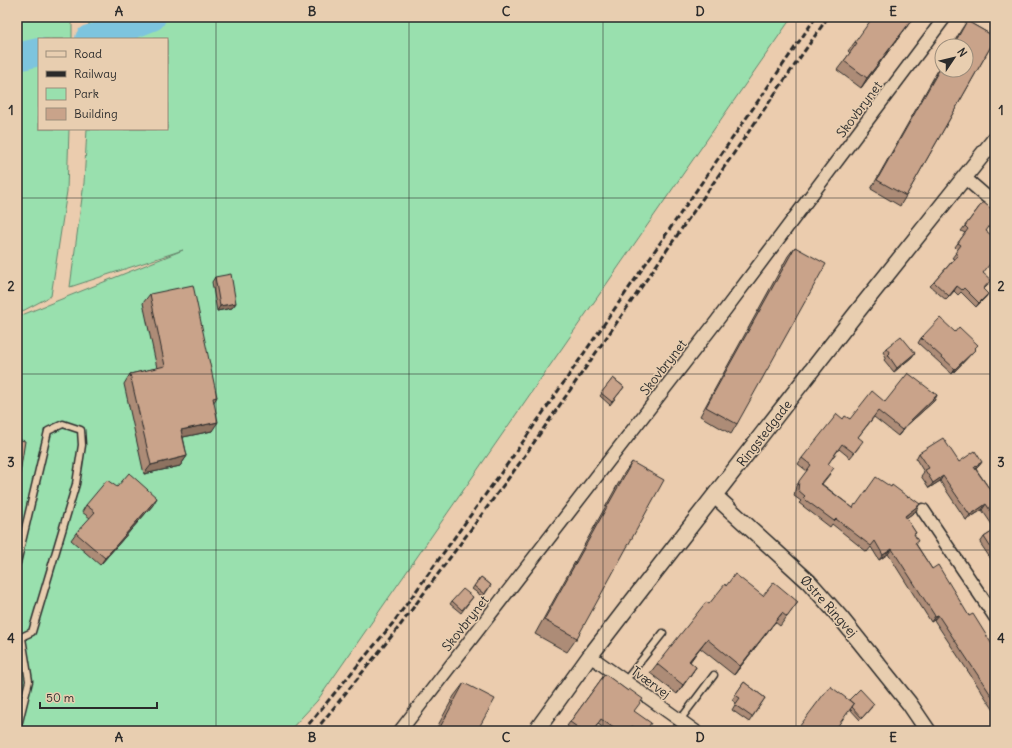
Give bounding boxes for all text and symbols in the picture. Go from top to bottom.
text: A [115,3,124,20]
text: B [308,3,317,20]
text: C [502,3,511,20]
text: D [695,3,705,20]
text: E [889,3,897,20]
legend [38,38,168,130]
north arrow [934,38,974,78]
text: N [954,45,970,59]
text: Road [74,46,102,61]
text: Railway [74,66,117,81]
street label: Skovbrynet [833,77,886,141]
text: Park [74,86,99,101]
text: 1 [8,102,14,119]
text: 1 [998,102,1004,119]
text: Building [74,106,118,121]
text: 2 [7,278,15,295]
text: 2 [997,278,1005,295]
street label: Skovbrynet [636,336,691,399]
street label: Ringstedgade [733,397,796,470]
text: 3 [7,454,15,471]
text: 3 [997,454,1005,471]
street label: Østre Ringvej [796,572,861,641]
street label: Skovbrynet [438,592,493,655]
text: 4 [7,630,15,647]
text: 4 [997,630,1005,647]
street label: Tværvej [628,662,674,702]
scale bar [40,684,157,710]
text: 50 m [46,690,75,705]
text: A [115,729,124,746]
text: B [308,729,317,746]
text: C [502,729,511,746]
text: D [695,729,705,746]
text: E [889,729,897,746]

